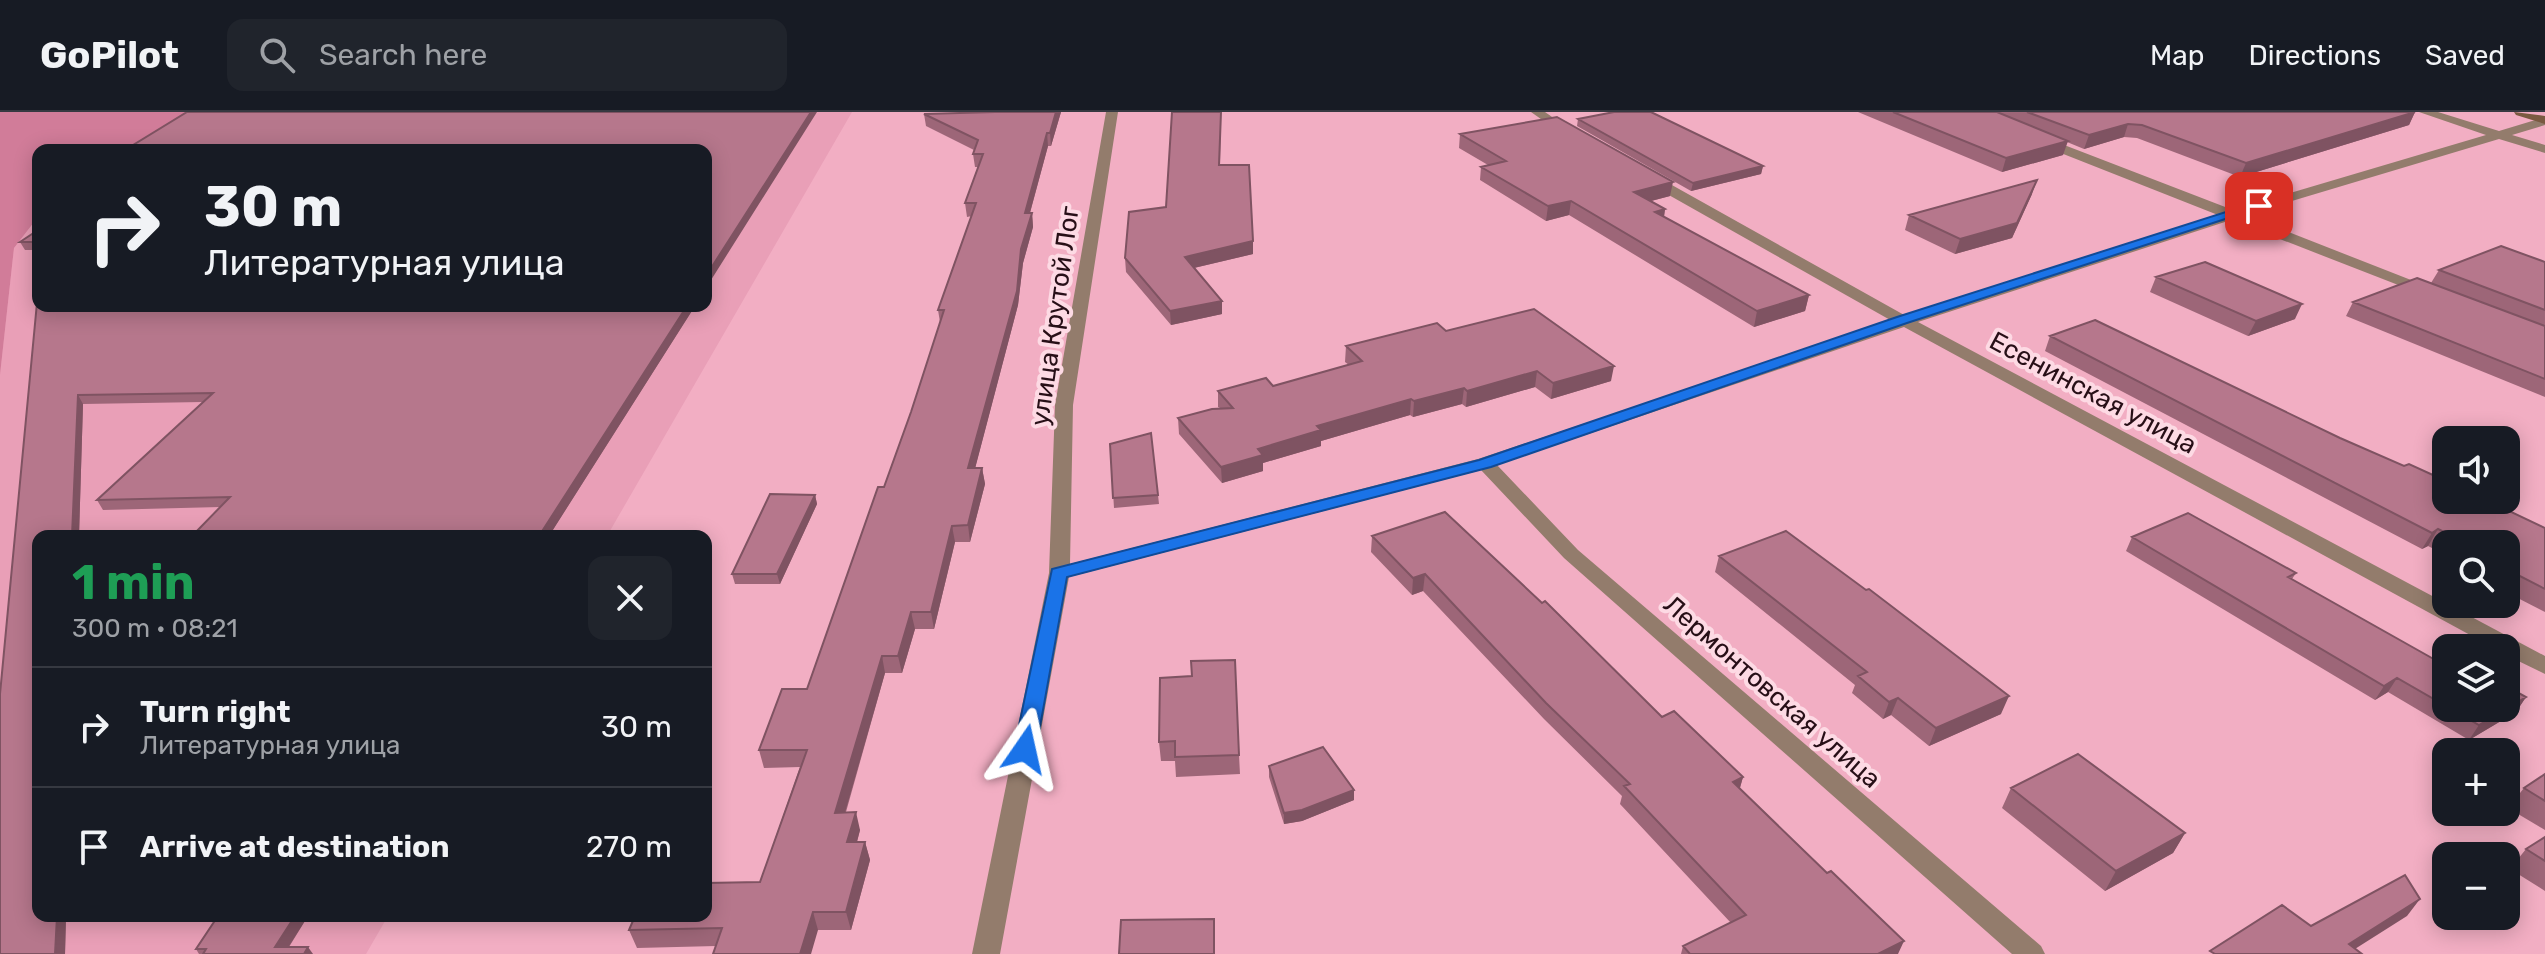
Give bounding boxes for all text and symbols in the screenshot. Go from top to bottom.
search box [227,19,787,91]
text: GoPilot [40,32,179,78]
icon: search [255,33,299,77]
text: Search here [319,37,487,73]
text: Map [2150,39,2204,72]
text: Directions [2248,39,2381,72]
text: Saved [2425,39,2505,72]
pin [2225,172,2293,240]
text: 30 m [204,174,342,240]
icon: right [72,176,176,280]
icon: arrive [2237,184,2281,228]
street label: улица Крутой Лог [1024,204,1086,428]
text: Литературная улица [204,241,565,284]
street label: Есенинская улица [1984,325,2202,461]
map controls [2432,426,2520,930]
button: sound [2432,426,2520,514]
button: search [2432,530,2520,618]
text: 1 min [72,554,195,611]
button: close [588,556,672,640]
street label: Лермонтовская улица [1657,589,1887,795]
text: 300 m · 08:21 [72,613,238,644]
button: layers [2432,634,2520,722]
text: Turn right [140,694,291,730]
icon: right [72,705,116,749]
position arrow [983,707,1067,791]
text: 30 m [601,709,672,745]
text: Литературная улица [140,730,400,761]
button: + [2432,738,2520,826]
icon: arrive [72,825,116,869]
text: Arrive at destination [140,829,450,865]
text: 270 m [586,829,672,865]
button: − [2432,842,2520,930]

